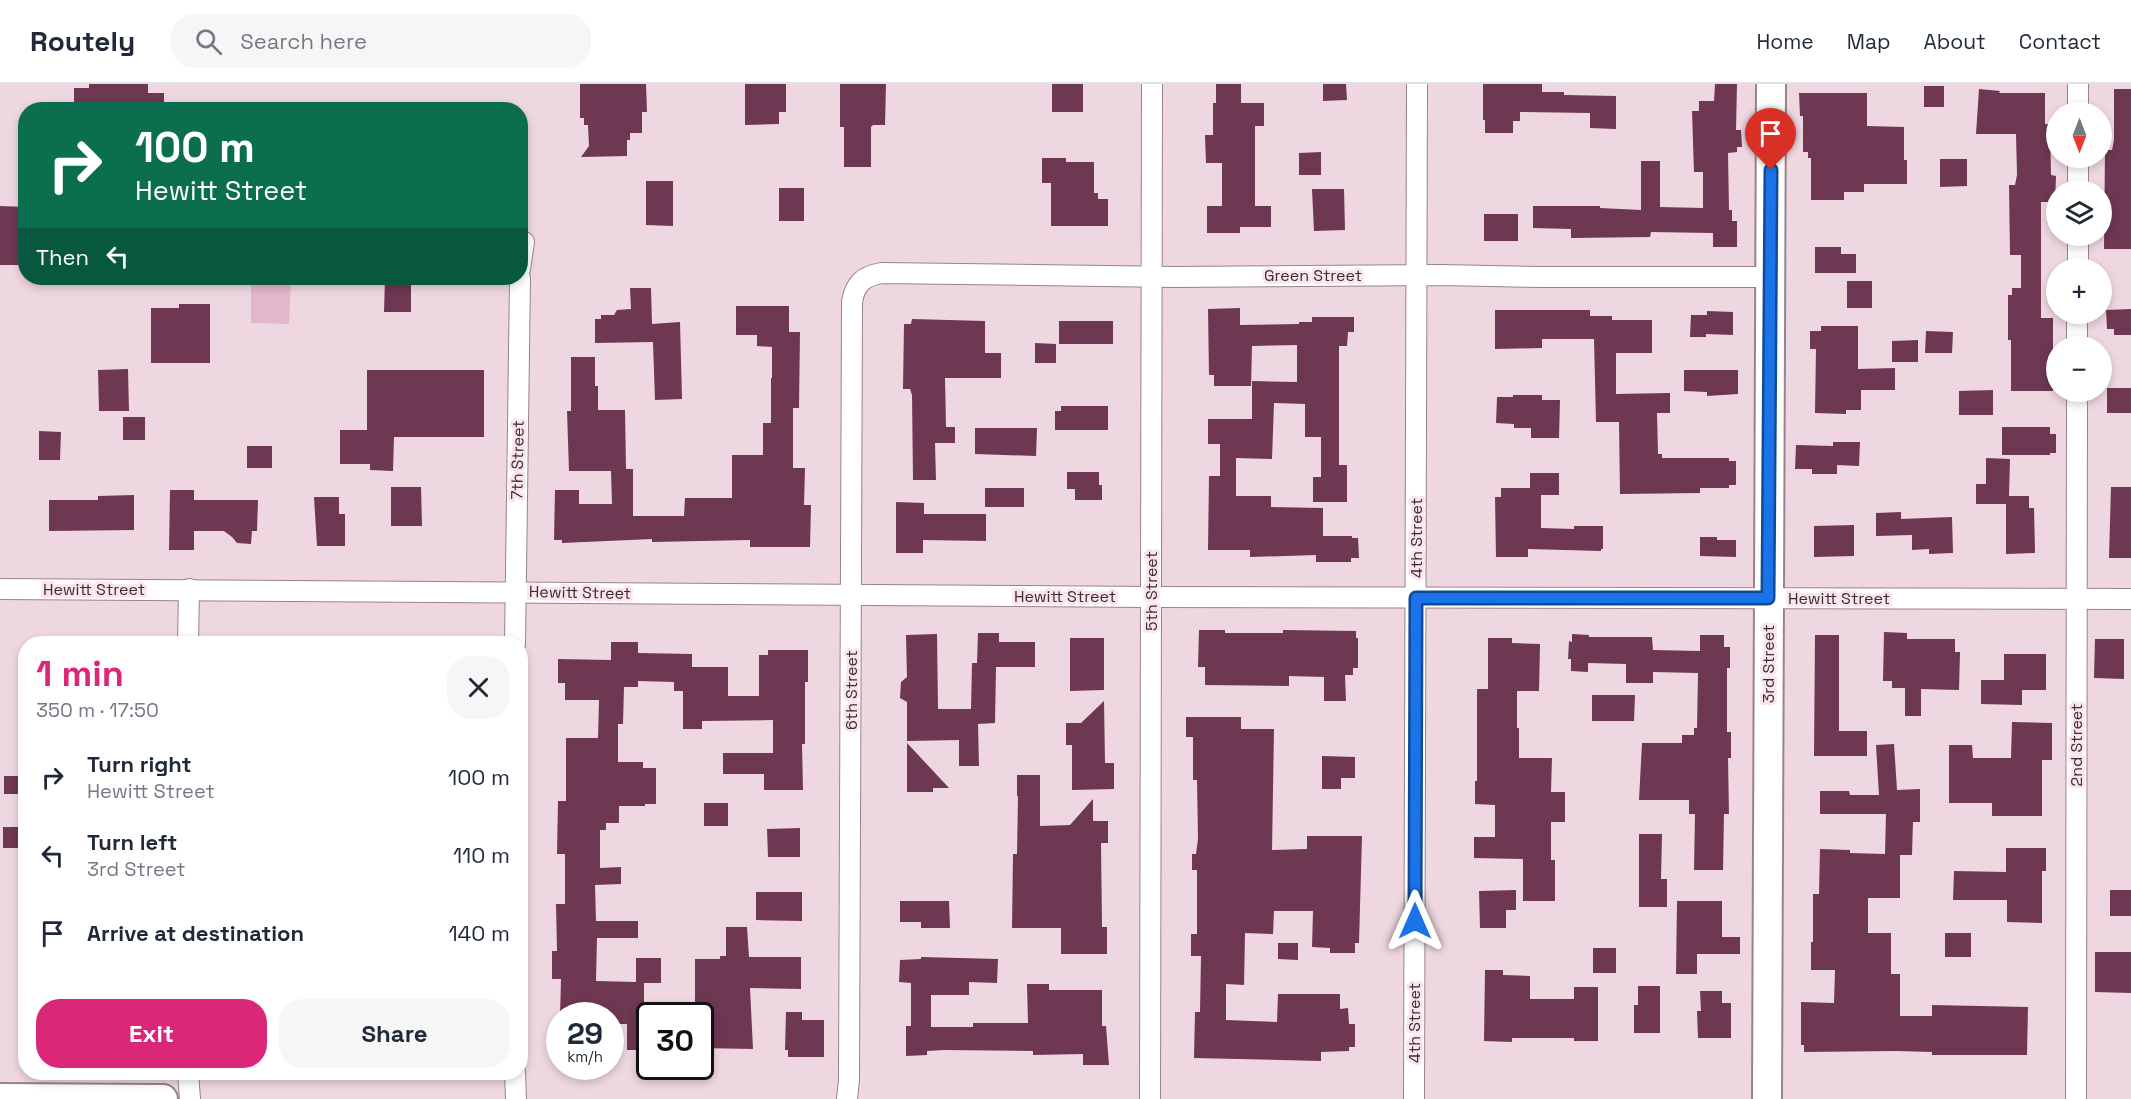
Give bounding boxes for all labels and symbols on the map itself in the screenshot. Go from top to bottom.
north arrow [2046,102,2112,168]
pin [1745,108,1796,170]
street label: Green Street [1264,265,1362,286]
street label: 7th Street [506,420,529,500]
street label: 4th Street [1406,498,1427,578]
street label: 5th Street [1141,551,1162,631]
street label: Hewitt Street [43,579,145,600]
street label: Hewitt Street [529,581,631,604]
street label: Hewitt Street [1014,586,1116,607]
street label: Hewitt Street [1788,588,1890,609]
street label: 3rd Street [1758,625,1779,703]
street label: 6th Street [841,650,862,730]
street label: 2nd Street [2066,704,2087,786]
position arrow [1383,889,1447,953]
street label: 4th Street [1404,983,1425,1063]
speed limit sign: 30 [636,1002,714,1080]

